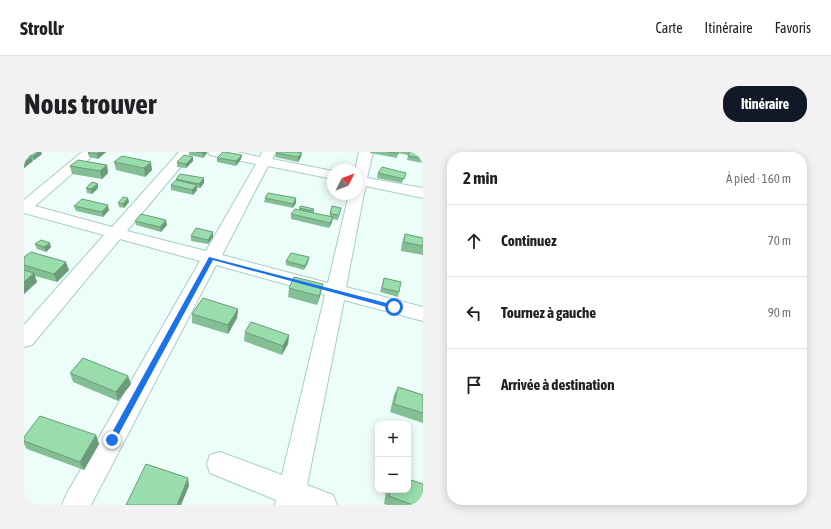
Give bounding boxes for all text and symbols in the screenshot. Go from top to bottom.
text: Strollr [20,17,64,39]
text: Carte [656,20,683,36]
text: Itinéraire [705,20,753,36]
text: Favoris [775,20,811,36]
button: Itinéraire [723,86,807,122]
text: Nous trouver [24,88,156,120]
north arrow [327,164,363,200]
text: 2 min [463,168,498,188]
text: À pied · 160 m [726,171,791,186]
icon: ahead [463,230,485,252]
text: Continuez [501,232,557,249]
text: 70 m [768,233,791,248]
route start [385,298,403,316]
icon: left [463,302,485,324]
text: Tournez à gauche [501,304,596,321]
text: 90 m [768,305,791,320]
icon: arrive [463,374,485,396]
text: Arrivée à destination [501,376,615,393]
map controls [375,421,411,493]
button: + [375,421,411,457]
route end [103,431,121,449]
button: − [375,457,411,493]

